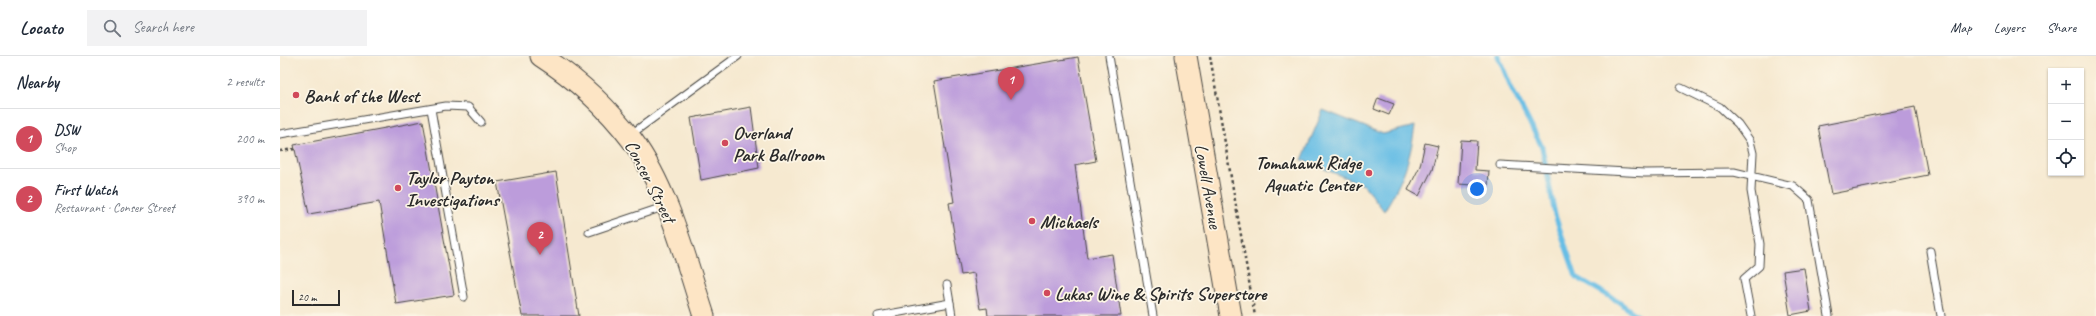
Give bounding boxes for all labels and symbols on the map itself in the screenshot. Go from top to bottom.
pin: 1 [998,67,1024,100]
place label: Bank of the West [304,84,421,108]
marker: Bank of the West [291,90,301,100]
place label: Overland Park Ballroom [733,121,825,167]
street label: Conser Street [619,136,682,229]
marker: Overland Park Ballroom [720,138,730,148]
street label: Lowell Avenue [1189,142,1228,232]
place label: Tomahawk Ridge Aquatic Center [1255,151,1363,197]
place label: Taylor Payton Investigations [406,166,501,212]
marker: Tomahawk Ridge Aquatic Center [1364,168,1374,178]
your location [1467,179,1487,199]
marker: Taylor Payton Investigations [393,183,403,193]
place label: Michaels [1040,210,1100,234]
marker: Michaels [1027,216,1037,226]
pin: 2 [527,222,553,255]
place label: Lukas Wine & Spirits Superstore [1055,282,1268,306]
scale bar [292,288,340,307]
marker: Lukas Wine & Spirits Superstore [1042,288,1052,298]

